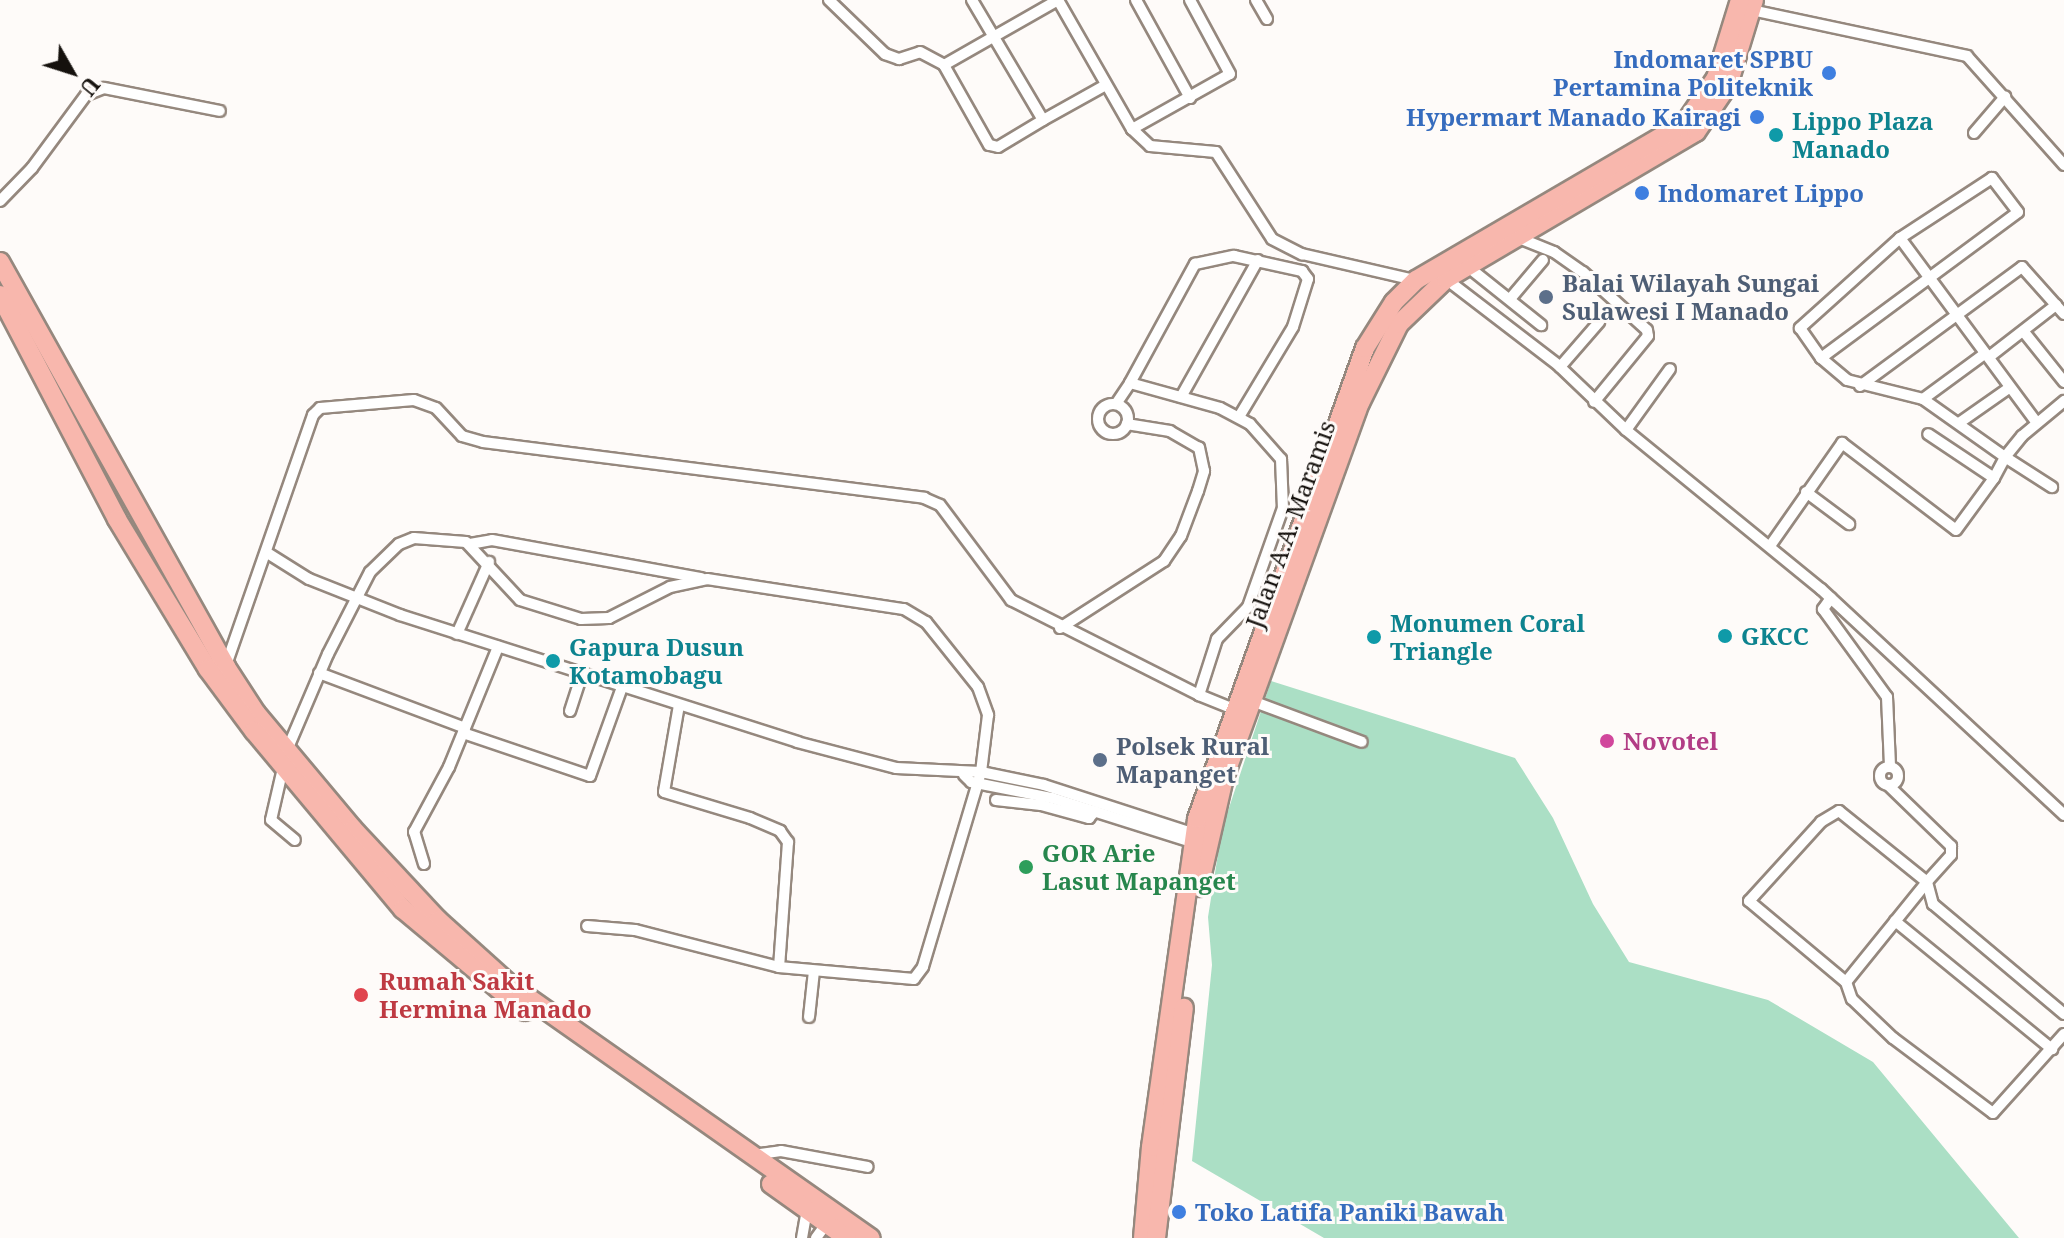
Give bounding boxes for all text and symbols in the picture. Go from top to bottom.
north arrow [32,32,112,112]
place label: Indomaret SPBU Pertamina Politeknik [1553,45,1813,101]
marker: Indomaret SPBU Pertamina Politeknik [1820,64,1838,82]
text: U [74,71,107,103]
place label: Hypermart Manado Kairagi [1406,103,1741,131]
place label: Lippo Plaza Manado [1792,107,1933,163]
marker: Hypermart Manado Kairagi [1748,108,1766,126]
marker: Lippo Plaza Manado [1767,126,1785,144]
place label: Indomaret Lippo [1658,179,1864,207]
marker: Indomaret Lippo [1633,184,1651,202]
place label: Balai Wilayah Sungai Sulawesi I Manado [1562,269,1819,325]
marker: Balai Wilayah Sungai Sulawesi I Manado [1537,288,1555,306]
street label: Jalan A.A. Maramis [1239,416,1341,632]
place label: Monumen Coral Triangle [1390,609,1585,665]
place label: GKCC [1741,622,1809,650]
marker: GKCC [1716,627,1734,645]
marker: Monumen Coral Triangle [1365,628,1383,646]
place label: Gapura Dusun Kotamobagu [569,633,744,689]
marker: Gapura Dusun Kotamobagu [544,652,562,670]
place label: Novotel [1623,727,1718,755]
place label: Polsek Rural Mapanget [1116,732,1269,788]
marker: Novotel [1598,732,1616,750]
marker: Polsek Rural Mapanget [1091,751,1109,769]
place label: GOR Arie Lasut Mapanget [1042,839,1236,895]
marker: GOR Arie Lasut Mapanget [1017,858,1035,876]
place label: Rumah Sakit Hermina Manado [379,967,592,1023]
marker: Rumah Sakit Hermina Manado [350,984,372,1006]
place label: Toko Latifa Paniki Bawah [1195,1198,1505,1226]
marker: Toko Latifa Paniki Bawah [1170,1203,1188,1221]

